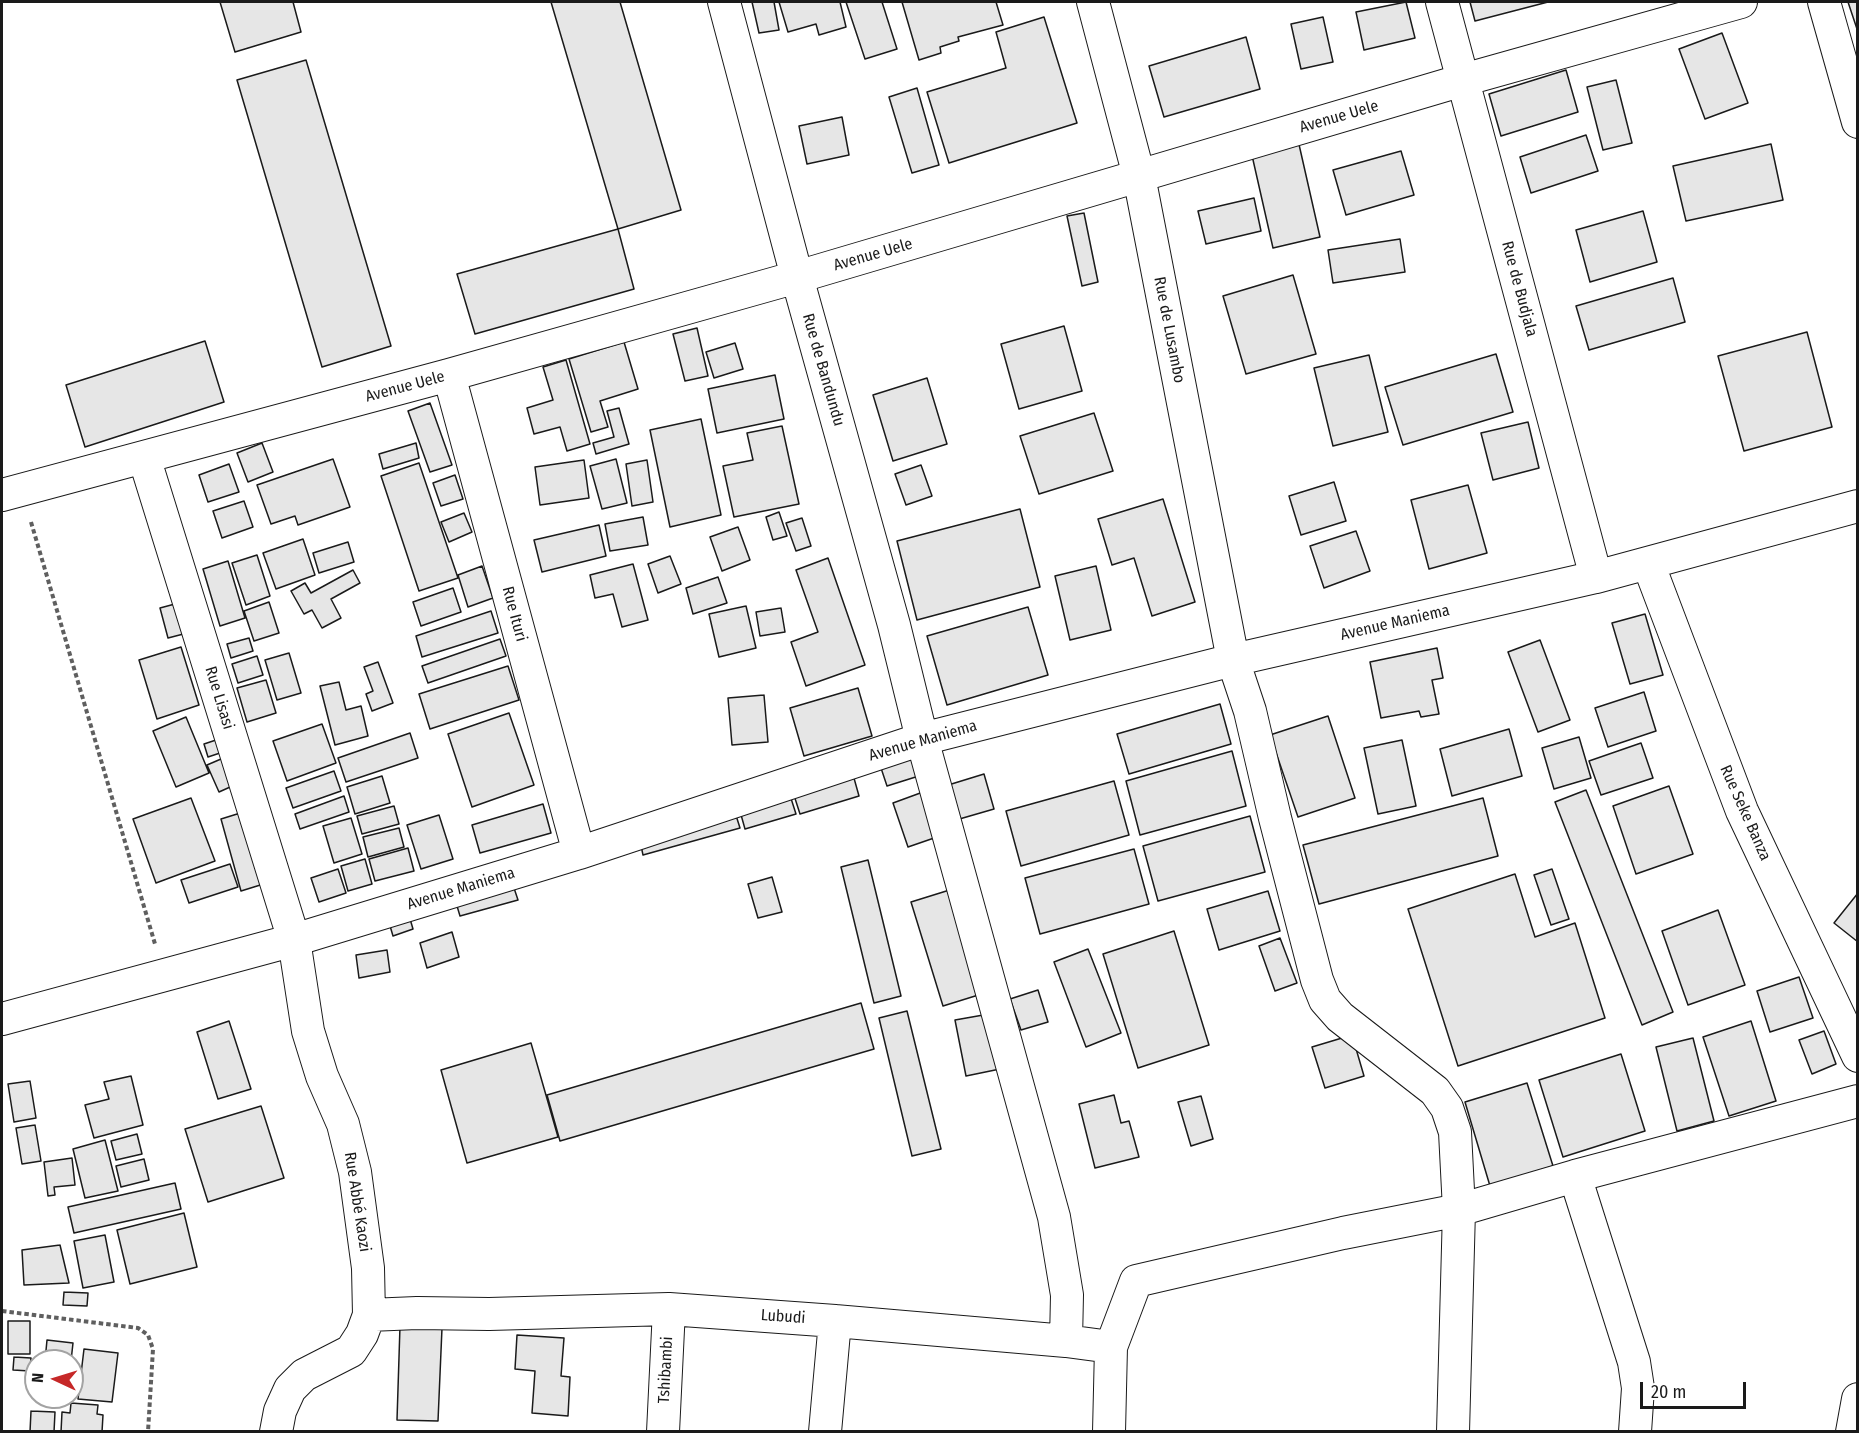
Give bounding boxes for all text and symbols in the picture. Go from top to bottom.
street label: Avenue Uele [1297,97,1381,137]
street label: Avenue Uele [831,235,915,275]
street label: Rue de Budjala [1497,239,1541,339]
street label: Rue de Lusambo [1149,275,1189,385]
street label: Rue de Bandundu [798,311,848,429]
street label: Avenue Uele [363,367,447,407]
street label: Rue Ituri [497,584,531,644]
street label: Avenue Maniema [1338,601,1452,645]
street label: Rue Lisasi [200,664,238,732]
street label: Avenue Maniema [867,716,979,766]
street label: Rue Seke Banza [1715,762,1775,864]
street label: Avenue Maniema [405,864,517,914]
street label: Rue Abbé Kaozi [340,1151,374,1253]
street label: Lubudi [760,1306,806,1328]
street label: Tshibambi [655,1336,677,1404]
north arrow [24,1349,84,1409]
scale bar [1643,1370,1750,1408]
text: N [28,1372,47,1383]
text: 20 m [1651,1381,1686,1403]

